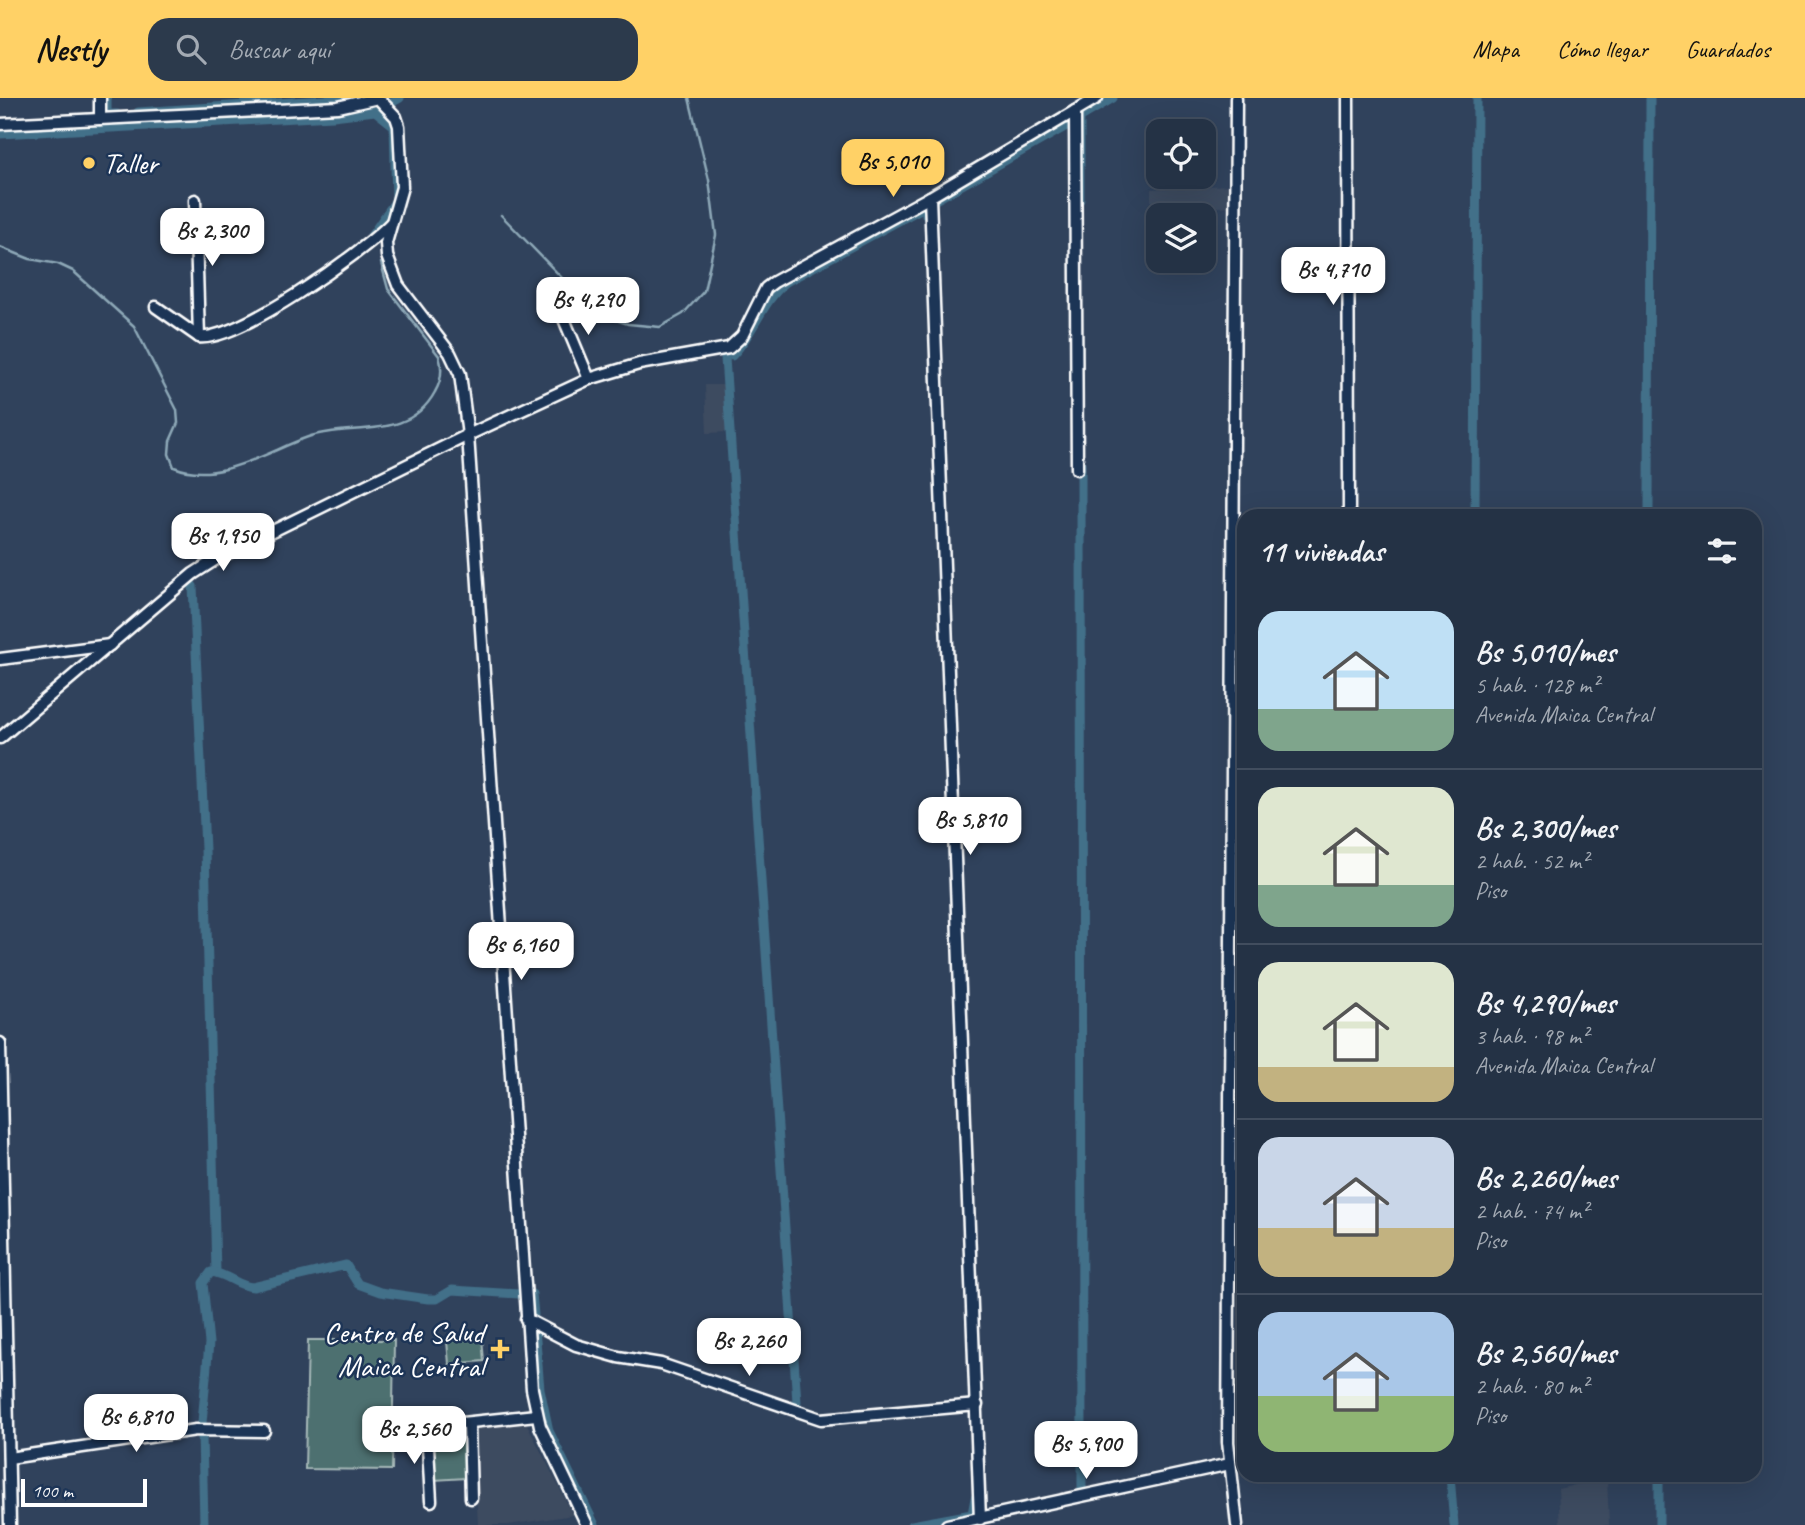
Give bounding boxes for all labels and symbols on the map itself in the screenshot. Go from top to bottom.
pin: Bs 5,010 [821,140,965,199]
place label: Taller [103,144,160,182]
marker: Taller [81,155,97,171]
pin: Bs 2,300 [140,208,284,268]
pin: Bs 4,710 [1261,248,1405,307]
pin: Bs 4,290 [516,278,660,337]
pin: Bs 1,950 [151,514,295,573]
pin: Bs 5,810 [898,798,1042,857]
pin: Bs 6,160 [449,922,593,982]
place label: Centro de Salud Maica Central [324,1313,489,1385]
pin: Bs 2,260 [677,1318,821,1378]
marker: Centro de Salud Maica Central [490,1339,510,1359]
pin: Bs 6,810 [64,1394,208,1454]
pin: Bs 2,560 [342,1406,486,1466]
pin: Bs 5,900 [1014,1422,1158,1481]
scale bar [21,1476,147,1508]

